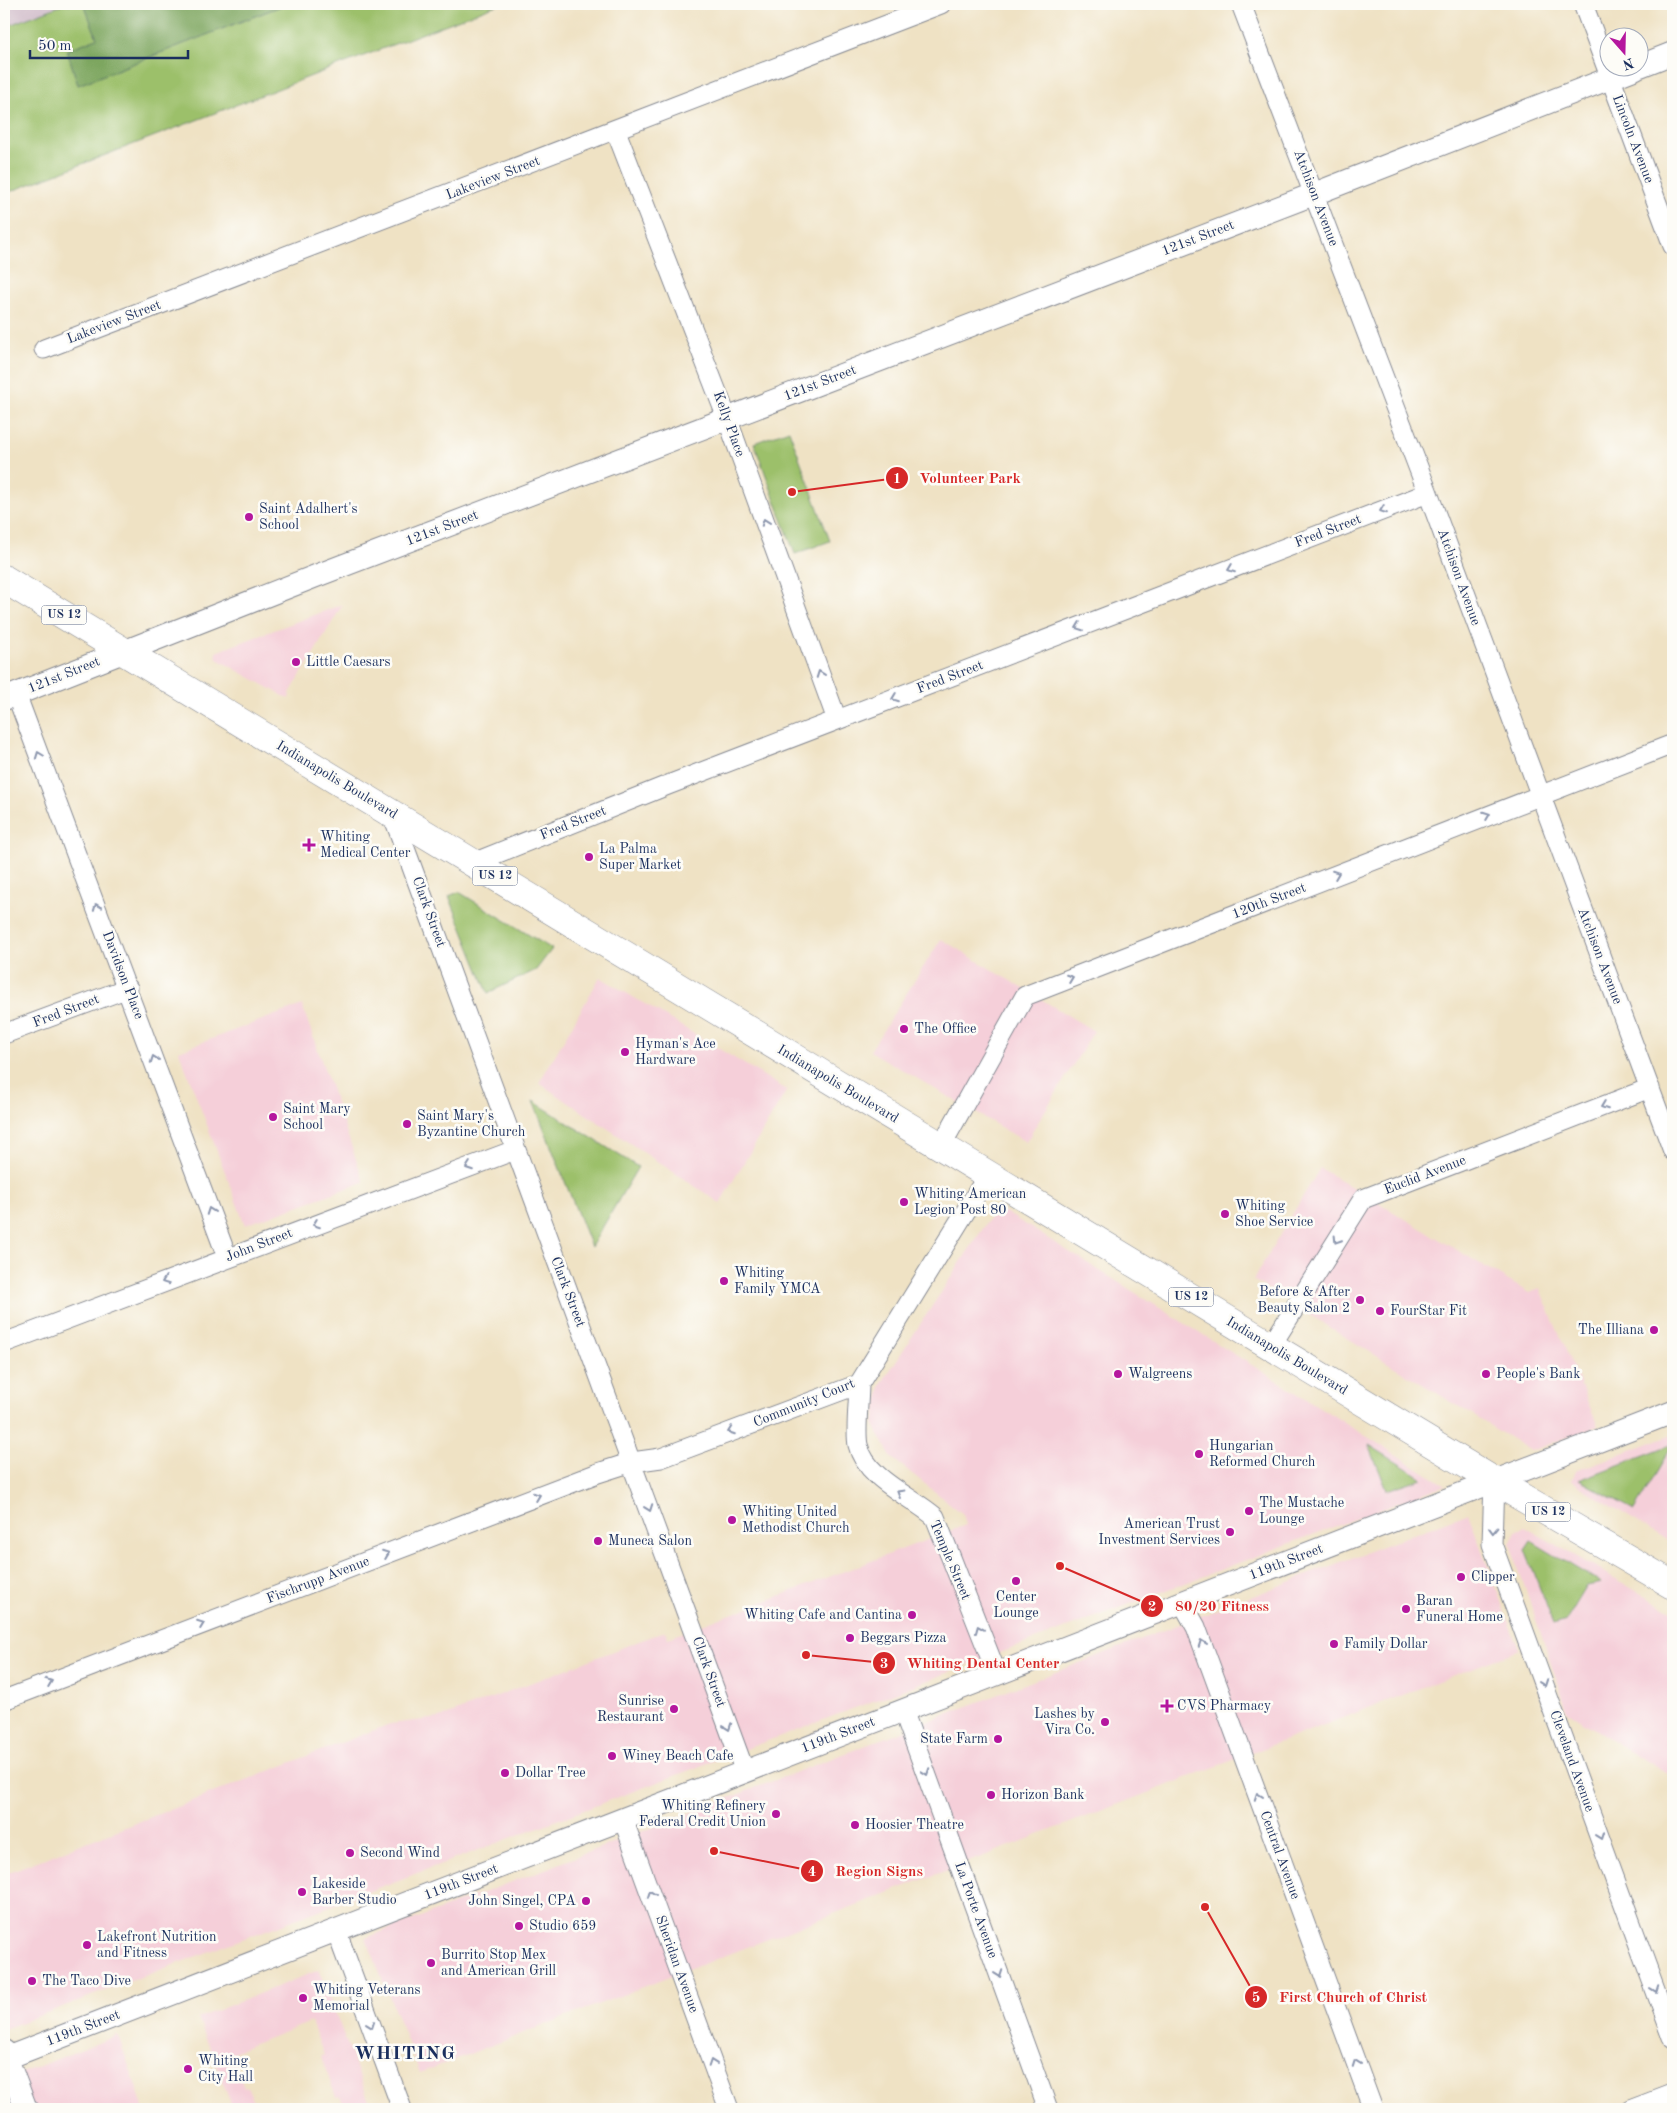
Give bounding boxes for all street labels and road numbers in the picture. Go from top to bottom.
street label: Lincoln Avenue [1610,93,1656,185]
street label: Atchison Avenue [1291,148,1341,248]
street label: Lakeview Street [444,154,542,202]
street label: 121st Street [1160,218,1236,258]
street label: Lakeview Street [65,298,163,346]
street label: 121st Street [782,363,858,403]
street label: Kelly Place [711,389,747,459]
street label: 121st Street [404,508,480,548]
street label: Fred Street [1293,512,1363,550]
street label: Atchison Avenue [1435,527,1483,627]
road number: US 12 [42,606,86,624]
street label: 121st Street [26,654,102,696]
street label: Fred Street [915,658,985,696]
street label: Indianapolis Boulevard [274,738,400,822]
street label: Fred Street [538,803,608,843]
road number: US 12 [472,866,518,886]
street label: Clark Street [410,875,448,949]
street label: 120th Street [1230,880,1308,921]
street label: Atchison Avenue [1575,906,1625,1006]
street label: Davidson Place [100,929,146,1021]
street label: Fred Street [31,992,101,1030]
street label: Indianapolis Boulevard [775,1042,901,1126]
street label: Euclid Avenue [1382,1153,1468,1197]
street label: John Street [223,1226,295,1264]
street label: Clark Street [548,1255,588,1329]
road number: US 12 [1168,1288,1214,1306]
street label: Indianapolis Boulevard [1224,1314,1350,1398]
street label: Community Court [751,1376,857,1430]
road number: US 12 [1526,1502,1570,1521]
street label: Temple Street [927,1518,973,1602]
street label: 119th Street [1247,1541,1325,1582]
street label: Fischrupp Avenue [265,1554,371,1606]
street label: Clark Street [690,1635,728,1709]
street label: Cleveland Avenue [1547,1708,1597,1814]
street label: 119th Street [799,1714,877,1755]
street label: Central Avenue [1257,1809,1303,1901]
street label: La Porte Avenue [952,1860,1000,1960]
street label: 119th Street [422,1861,500,1902]
street label: Sheridan Avenue [653,1913,701,2015]
street label: 119th Street [44,2007,122,2048]

